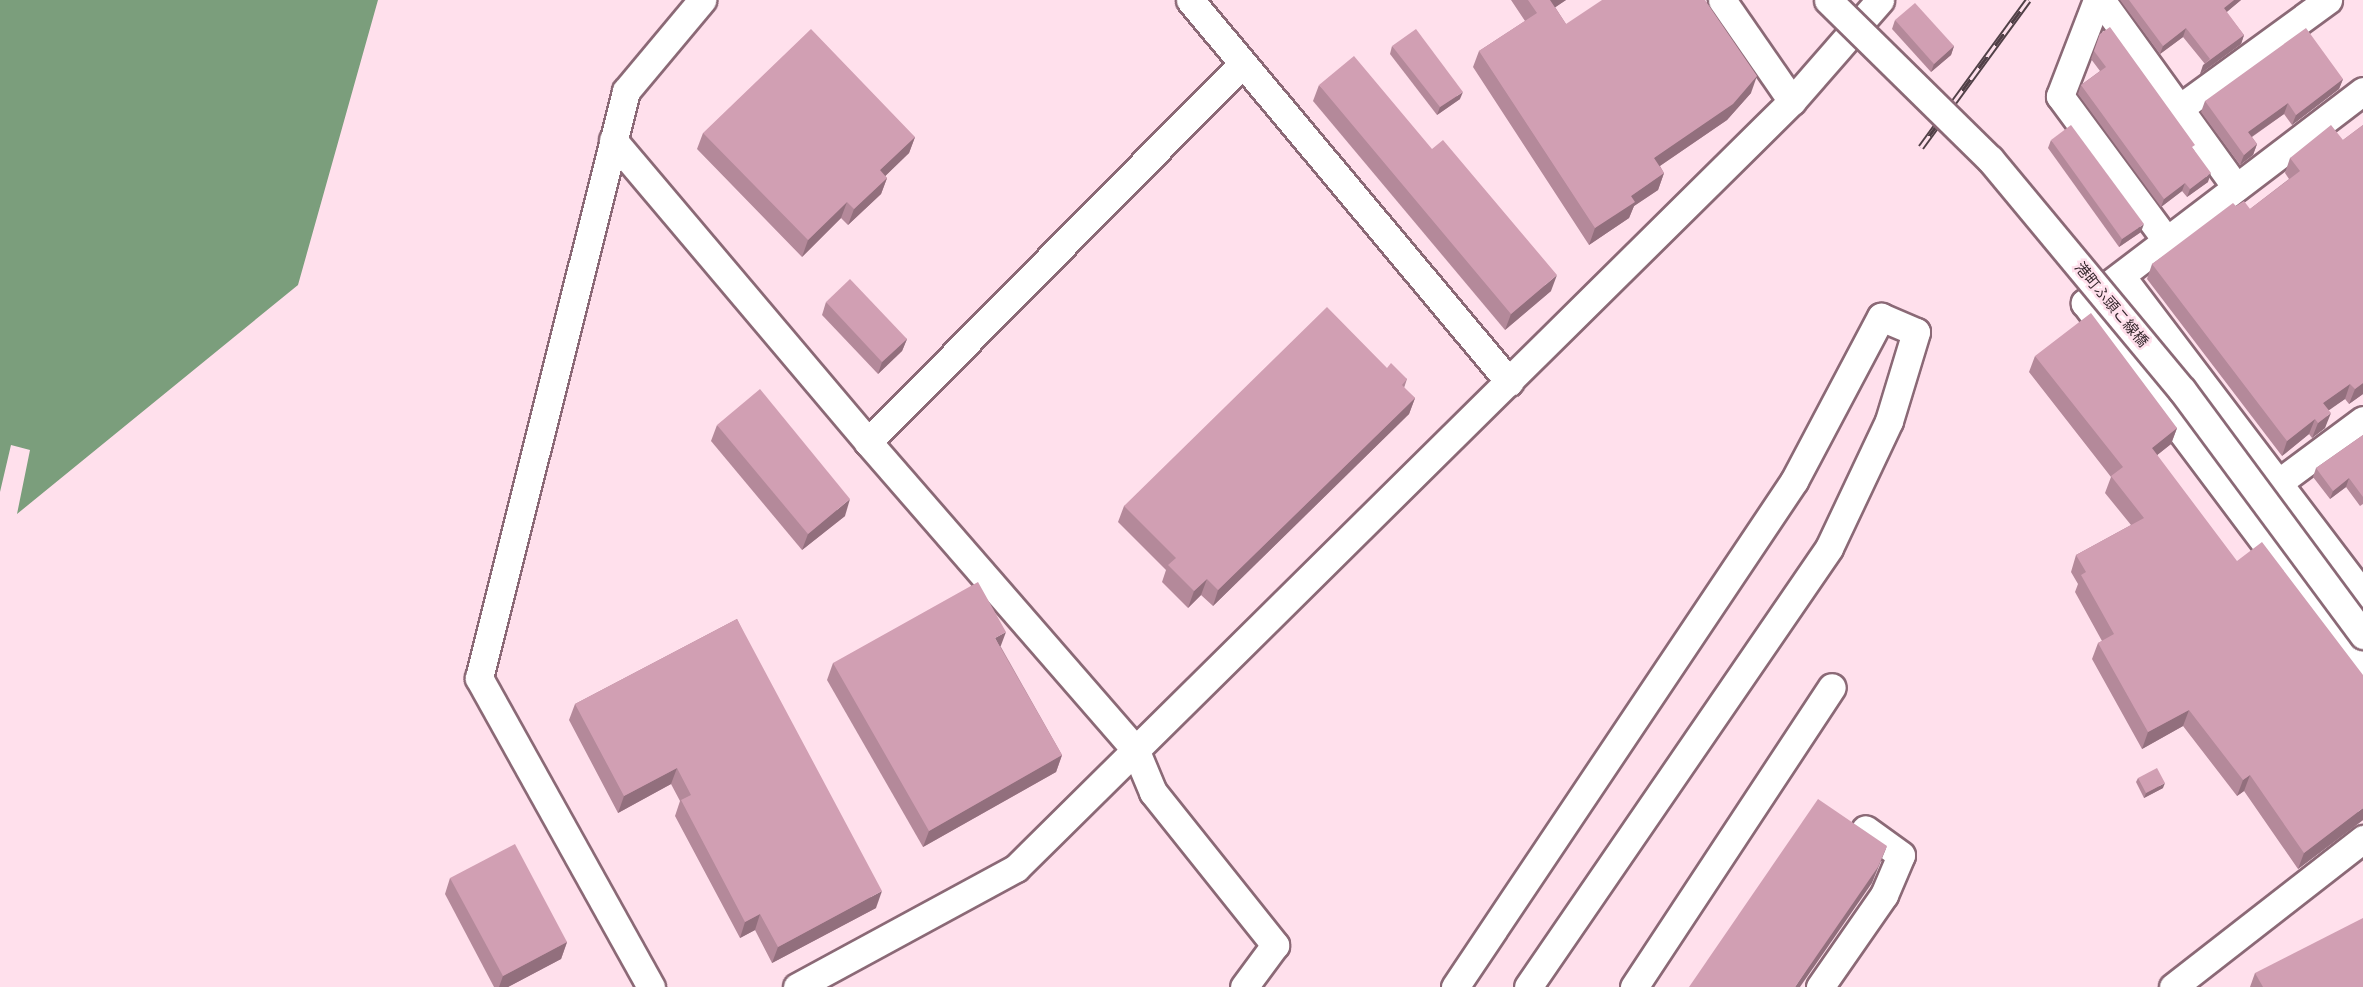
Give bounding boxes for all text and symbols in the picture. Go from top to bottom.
street label: 港町ふ頭こ線橋 [2070,259,2152,351]

